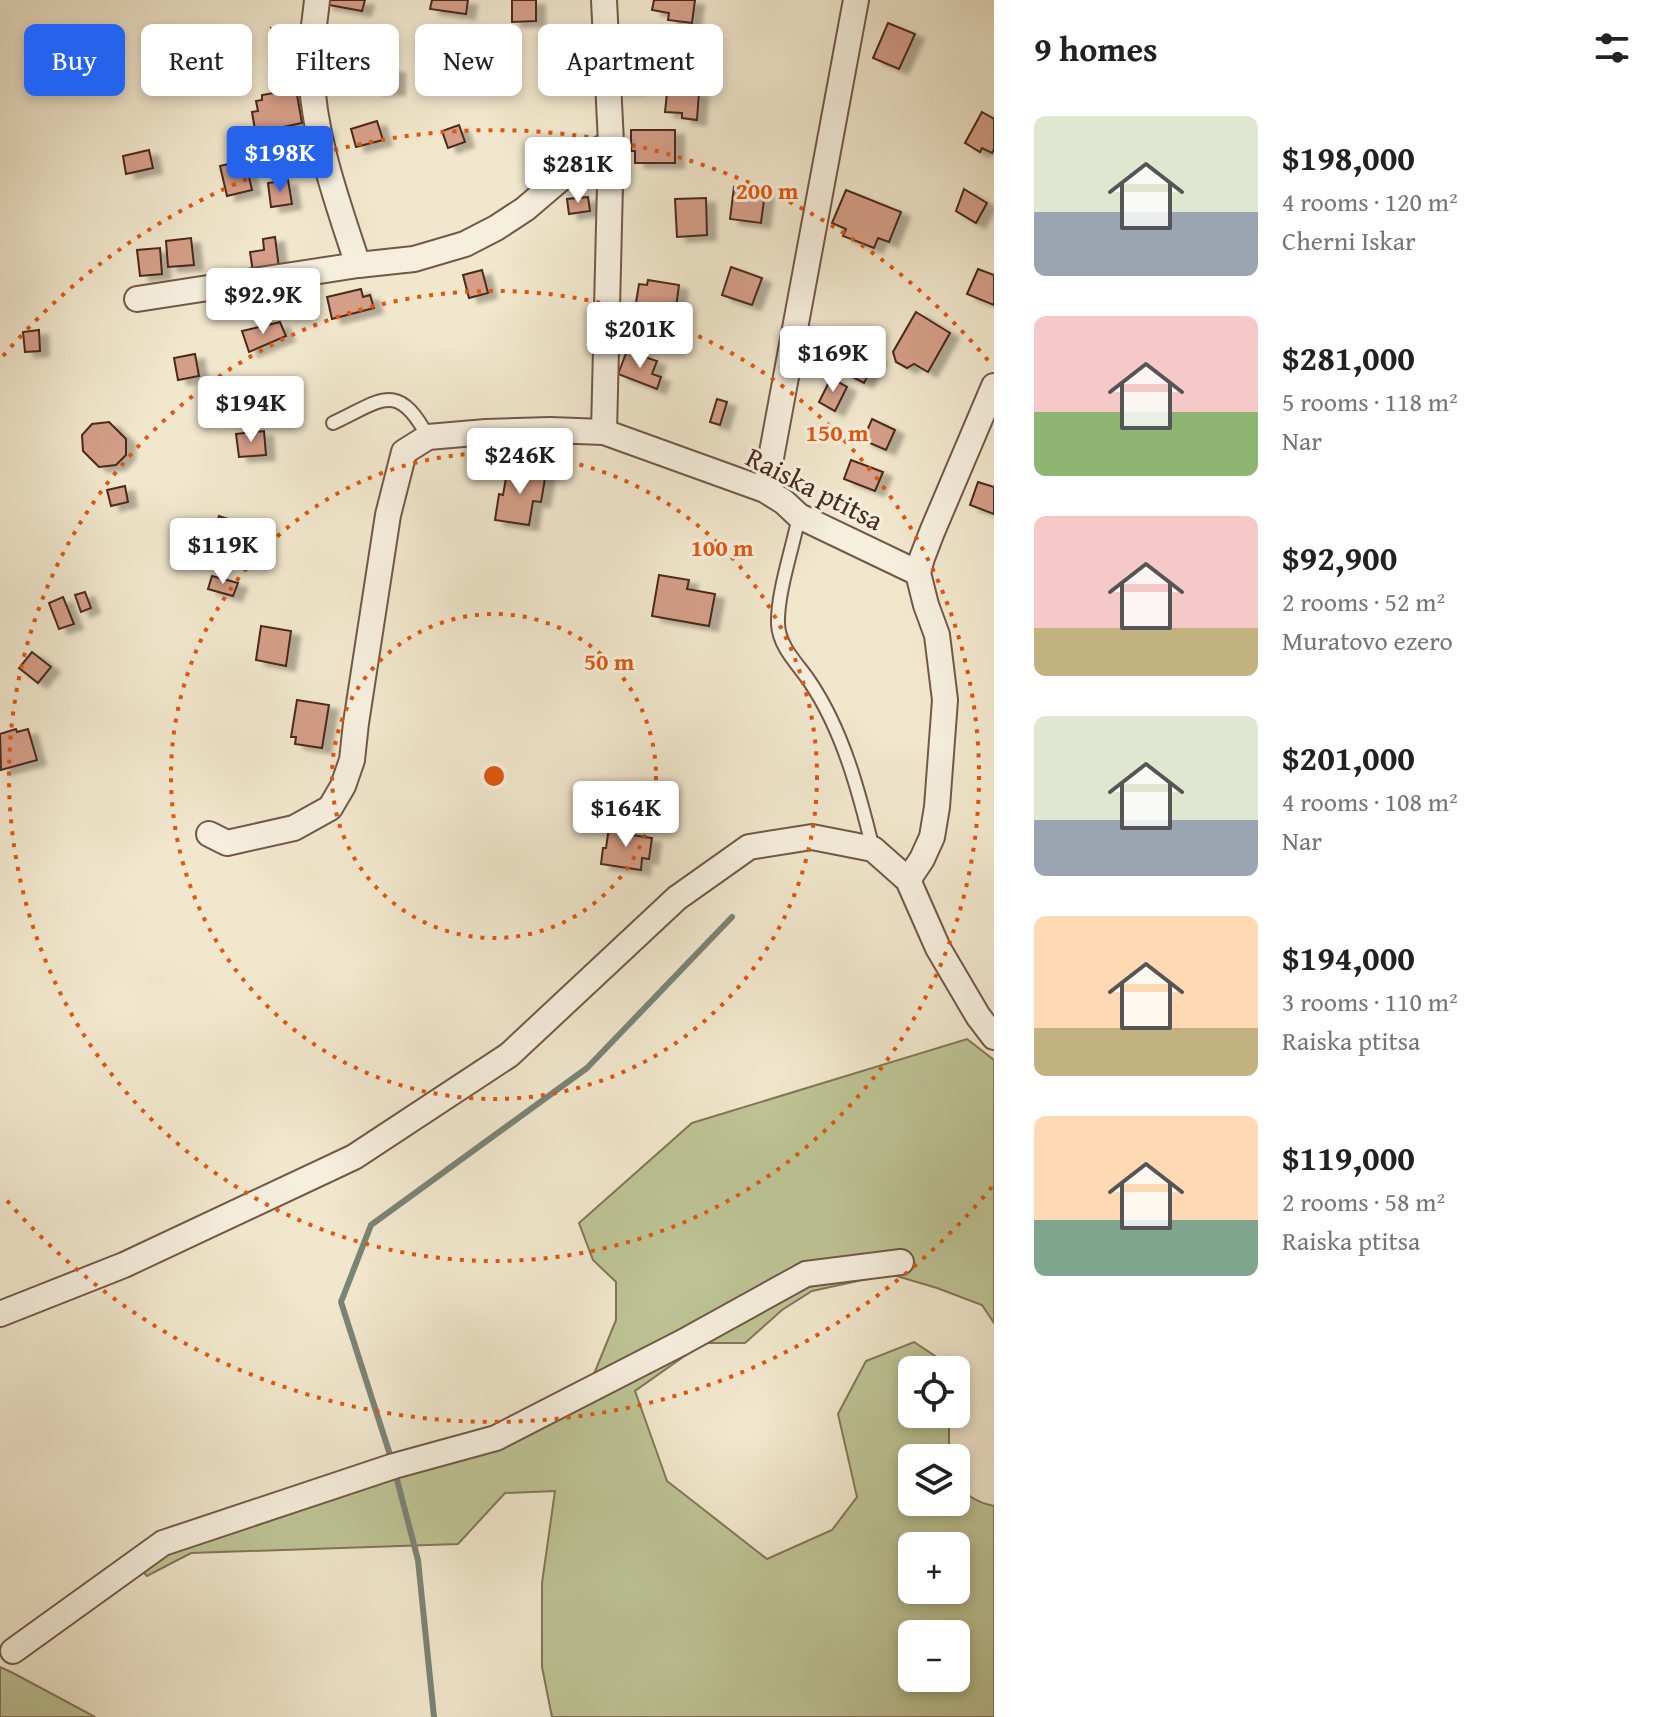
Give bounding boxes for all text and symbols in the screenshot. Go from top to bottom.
chip: Buy [24,24,125,96]
chip: Rent [141,24,252,96]
chip: Filters [268,24,399,96]
chip: New [415,24,522,96]
chip: Apartment [538,24,723,96]
text: 9 homes [1034,24,1158,73]
icon: filters [1590,26,1634,70]
pin: $198K [224,126,336,194]
text: $198K [245,132,315,171]
text: $198,000 [1282,133,1415,182]
pin: $281K [522,137,634,205]
text: $281K [543,143,613,182]
icon: home [1098,148,1194,244]
text: 200 m [735,173,799,208]
text: 4 rooms · 120 m² [1282,182,1458,221]
text: Cherni Iskar [1282,221,1416,260]
pin: $92.9K [198,268,328,336]
text: $92.9K [224,274,302,313]
pin: $201K [584,302,696,370]
text: $201K [605,308,675,347]
pin: $169K [777,326,889,394]
text: $169K [798,332,868,371]
text: $281,000 [1282,333,1415,382]
icon: home [1098,348,1194,444]
pin: $194K [195,376,307,444]
text: $194K [216,382,286,421]
text: 5 rooms · 118 m² [1282,382,1458,421]
text: 150 m [805,415,869,450]
text: Nar [1282,421,1322,460]
pin: $246K [464,428,576,496]
text: $246K [485,434,555,473]
street label: Raiska ptitsa [739,436,891,540]
pin: $119K [167,518,279,586]
text: $119K [188,524,258,563]
text: 100 m [690,530,754,565]
text: $92,900 [1282,533,1397,582]
icon: home [1098,548,1194,644]
text: 2 rooms · 52 m² [1282,582,1445,621]
text: Muratovo ezero [1282,621,1453,660]
text: 50 m [584,644,635,679]
text: $201,000 [1282,733,1415,782]
icon: home [1098,748,1194,844]
centre of rings [480,762,508,790]
pin: $164K [570,781,682,849]
text: 4 rooms · 108 m² [1282,782,1458,821]
text: $164K [591,787,661,826]
text: Nar [1282,821,1322,860]
text: $194,000 [1282,933,1415,982]
icon: home [1098,948,1194,1044]
text: 3 rooms · 110 m² [1282,982,1458,1021]
text: Raiska ptitsa [1282,1021,1420,1060]
text: $119,000 [1282,1133,1415,1182]
icon: home [1098,1148,1194,1244]
text: 2 rooms · 58 m² [1282,1182,1445,1221]
text: Raiska ptitsa [1282,1221,1420,1260]
map controls [898,1356,970,1692]
button: locate [898,1356,970,1428]
button: layers [898,1444,970,1516]
button: + [898,1532,970,1604]
button: − [898,1620,970,1692]

